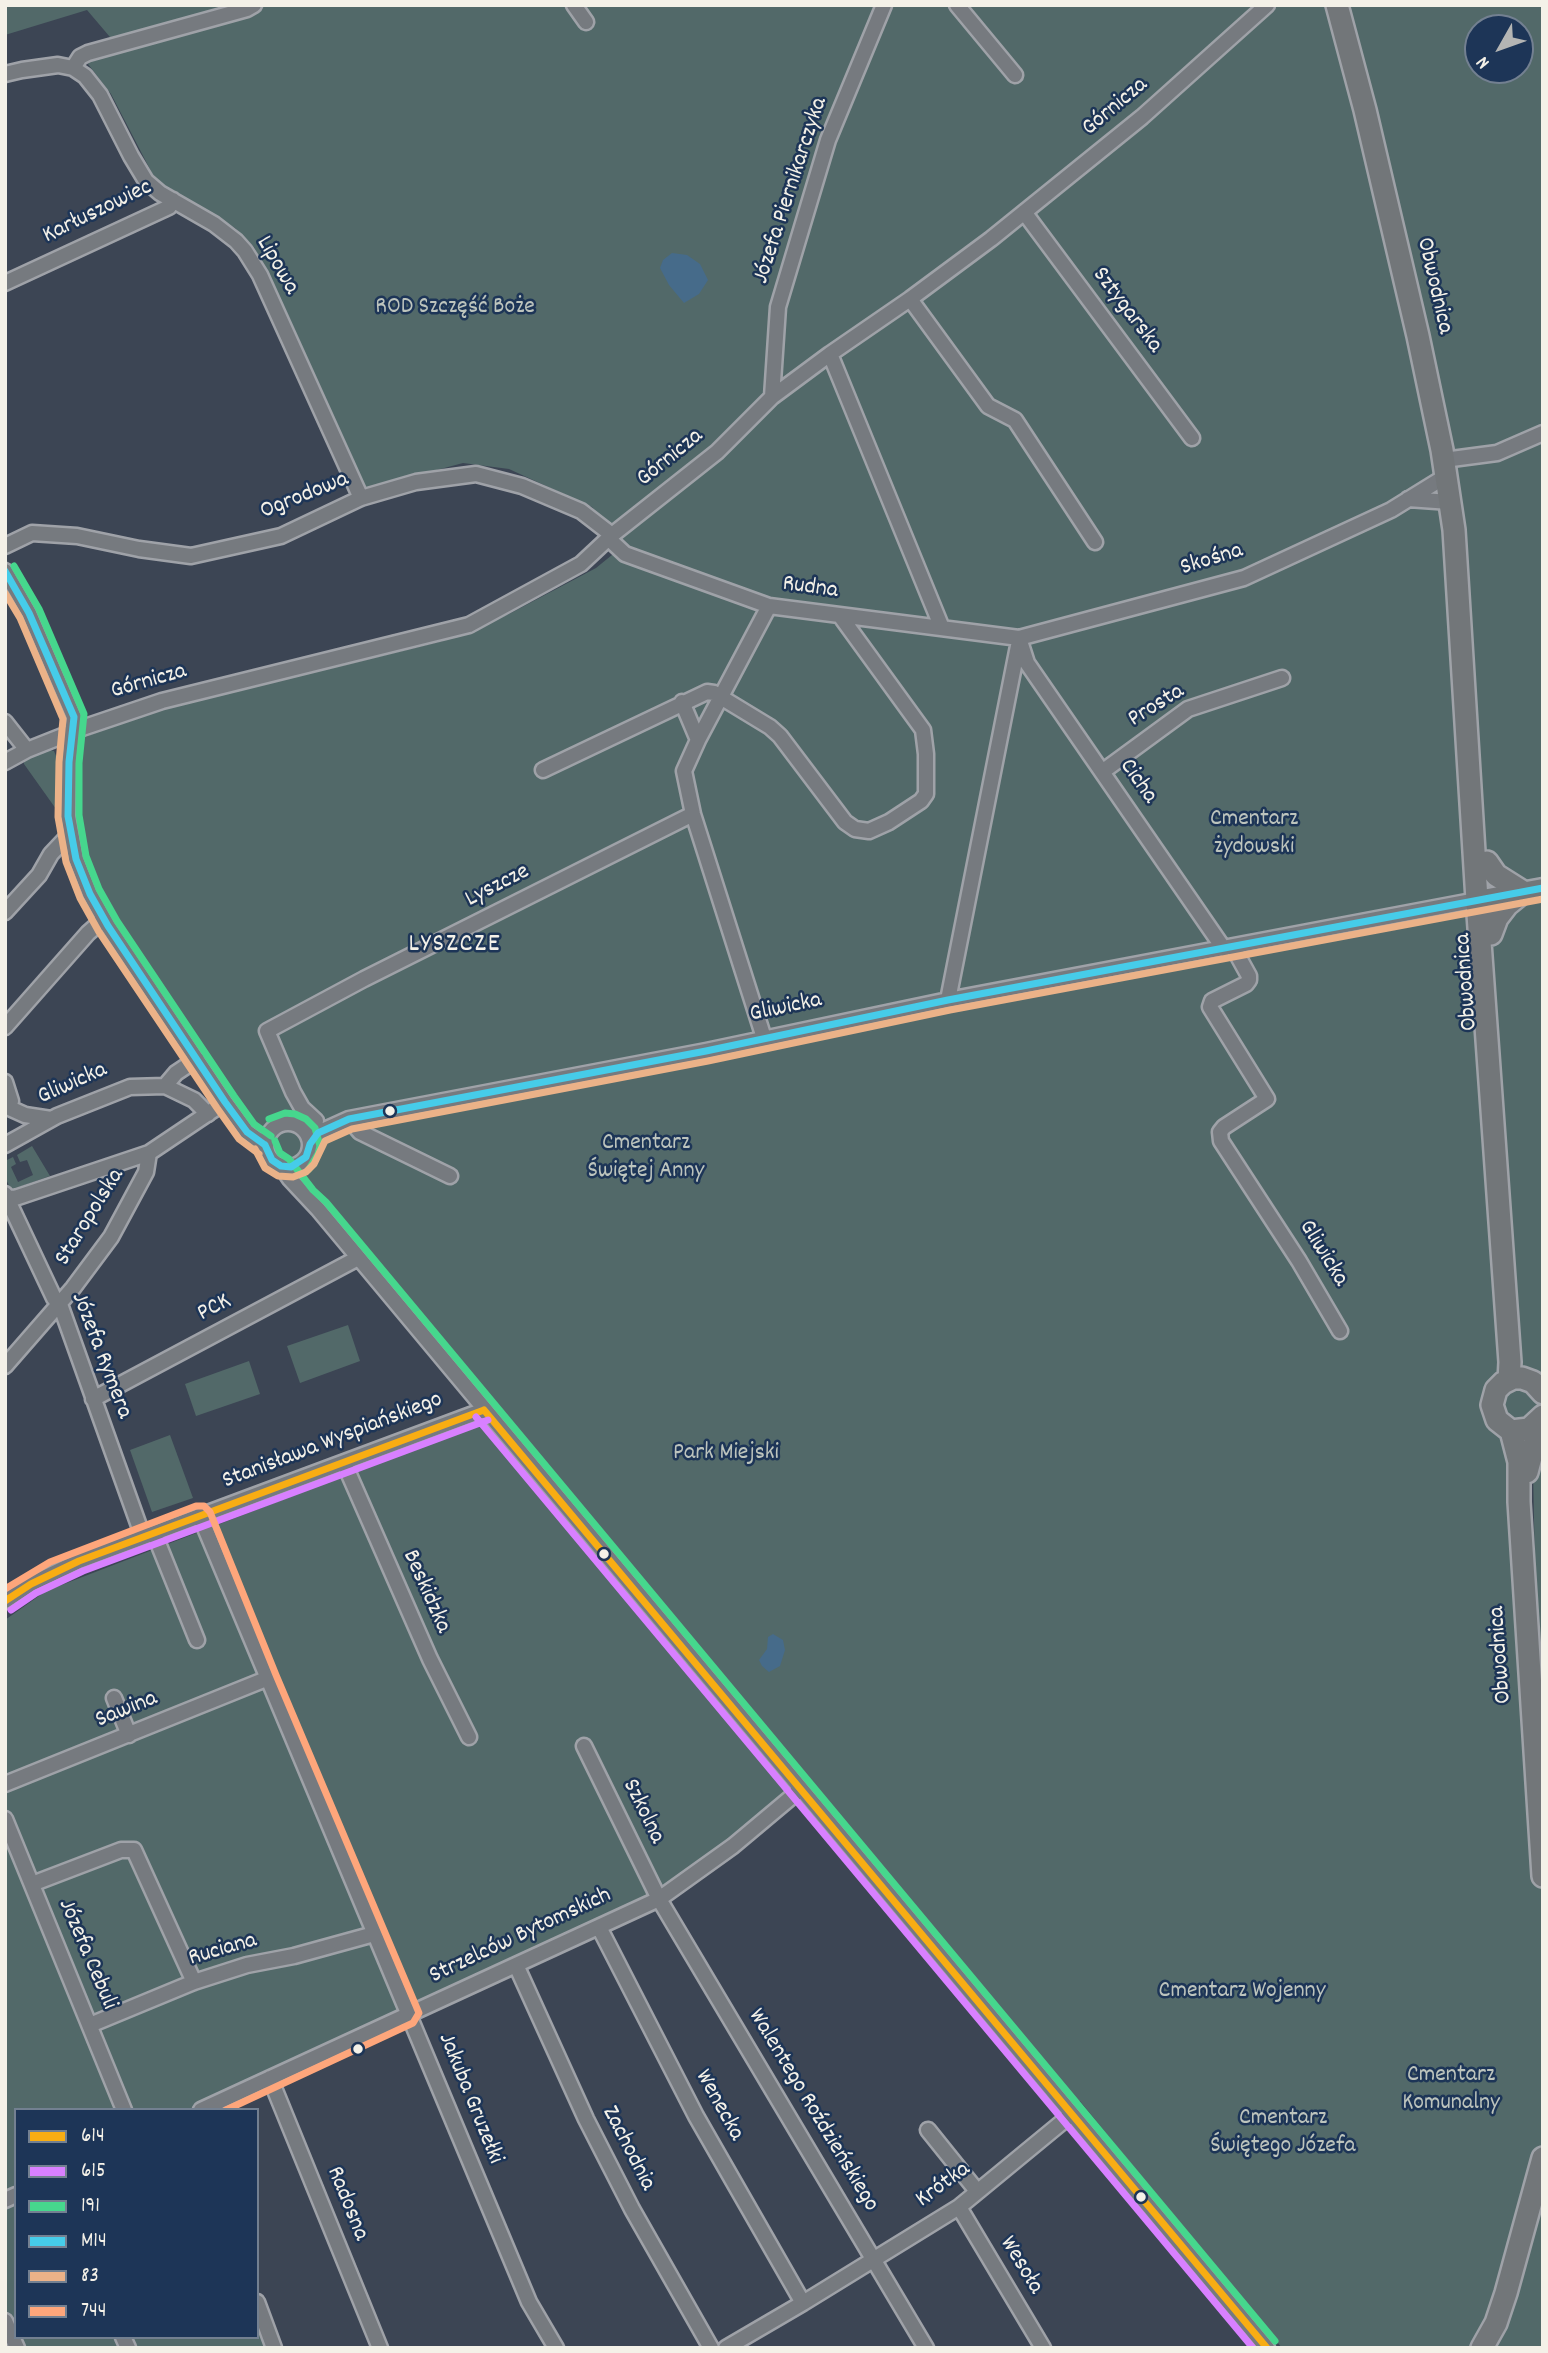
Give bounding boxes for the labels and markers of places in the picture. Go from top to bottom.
unlabelled marker [383,1104,397,1118]
unlabelled marker [597,1547,611,1561]
unlabelled marker [351,2042,365,2056]
unlabelled marker [1134,2190,1148,2204]

